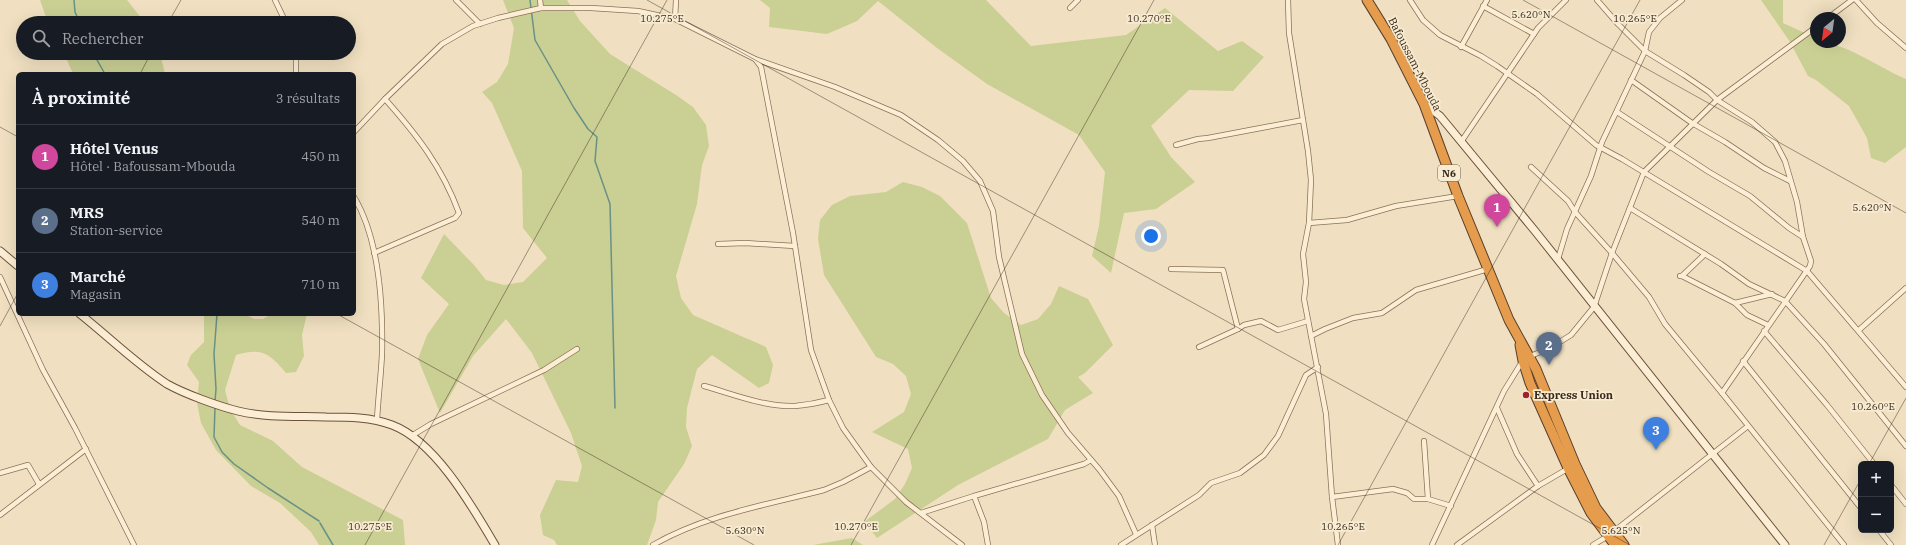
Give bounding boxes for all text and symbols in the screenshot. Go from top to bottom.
text: 5.620°N [1511,8,1551,21]
text: 10.275°E [640,12,684,25]
text: 10.270°E [1127,12,1171,25]
text: 10.265°E [1613,12,1657,25]
north arrow [1810,12,1846,48]
street label: Bafoussam-Mbouda [1385,15,1445,113]
search box [16,16,356,60]
icon: search [30,27,52,49]
text: Rechercher [62,29,143,48]
text: À proximité [32,87,130,109]
text: 3 résultats [276,90,340,107]
text: Hôtel Venus [70,139,158,158]
text: 1 [41,148,49,165]
text: 450 m [301,148,340,165]
text: Hôtel · Bafoussam-Mbouda [70,158,236,175]
road number: N6 [1438,165,1460,181]
pin: 1 [1484,194,1510,227]
text: 5.620°N [1852,201,1892,214]
text: MRS [70,203,104,222]
text: 2 [41,212,49,229]
text: 540 m [301,212,340,229]
text: Station-service [70,222,163,239]
your location [1141,226,1161,246]
text: Marché [70,267,126,286]
text: 3 [41,276,49,293]
text: 710 m [301,276,340,293]
text: Magasin [70,286,121,303]
pin: 2 [1536,332,1562,365]
place label: Express Union [1534,388,1613,402]
marker: Express Union [1521,390,1531,400]
text: 10.260°E [1851,400,1895,413]
pin: 3 [1643,417,1669,450]
map controls [1858,461,1894,533]
button: + [1858,461,1894,497]
button: − [1858,497,1894,533]
text: 10.275°E [348,520,392,533]
text: 10.270°E [834,520,878,533]
text: 10.265°E [1321,520,1365,533]
text: 5.630°N [725,524,765,537]
text: 5.625°N [1601,524,1641,537]

